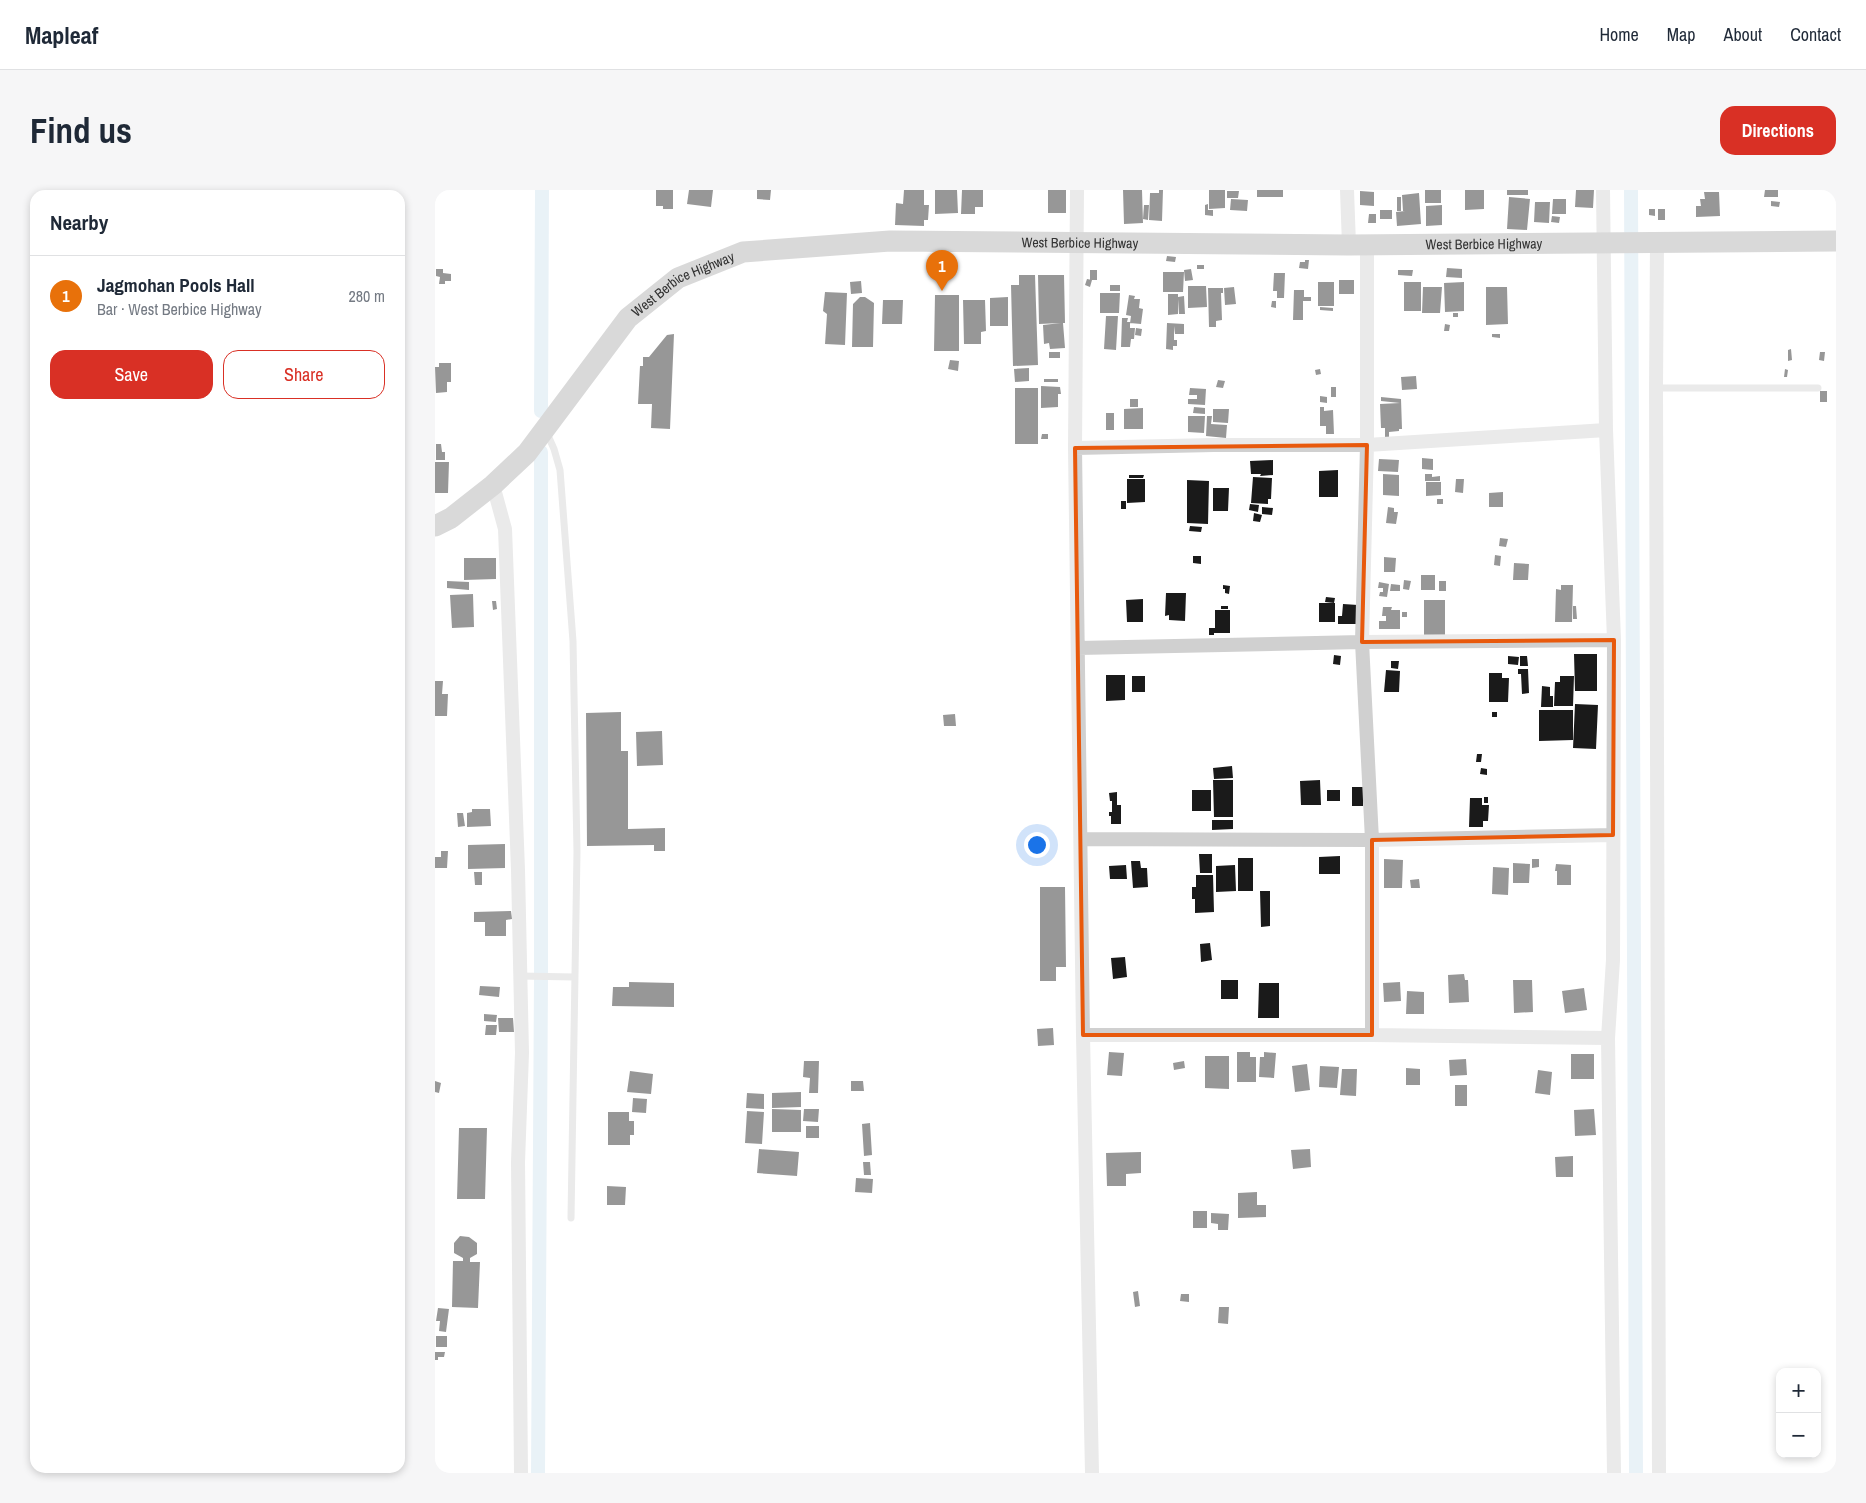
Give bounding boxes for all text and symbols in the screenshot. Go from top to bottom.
text: Mapleaf [25,19,98,51]
text: Home [1599,22,1639,47]
text: Map [1667,22,1696,47]
text: About [1724,22,1762,47]
text: Contact [1790,22,1841,47]
button: Directions [1720,106,1836,155]
text: Find us [30,107,132,154]
text: Nearby [50,208,108,237]
street label: West Berbice Highway [1022,233,1139,252]
street label: West Berbice Highway [1425,234,1543,253]
street label: West Berbice Highway [628,247,737,321]
pin: 1 [926,250,958,291]
text: Jagmohan Pools Hall [97,272,255,298]
text: 1 [62,285,70,307]
text: 280 m [349,285,385,307]
text: Bar · West Berbice Highway [97,298,262,320]
button: Save [50,350,213,399]
button: Share [223,350,385,399]
your location [1024,832,1050,858]
map controls [1776,1368,1821,1458]
button: + [1776,1368,1821,1413]
button: − [1776,1413,1821,1458]

